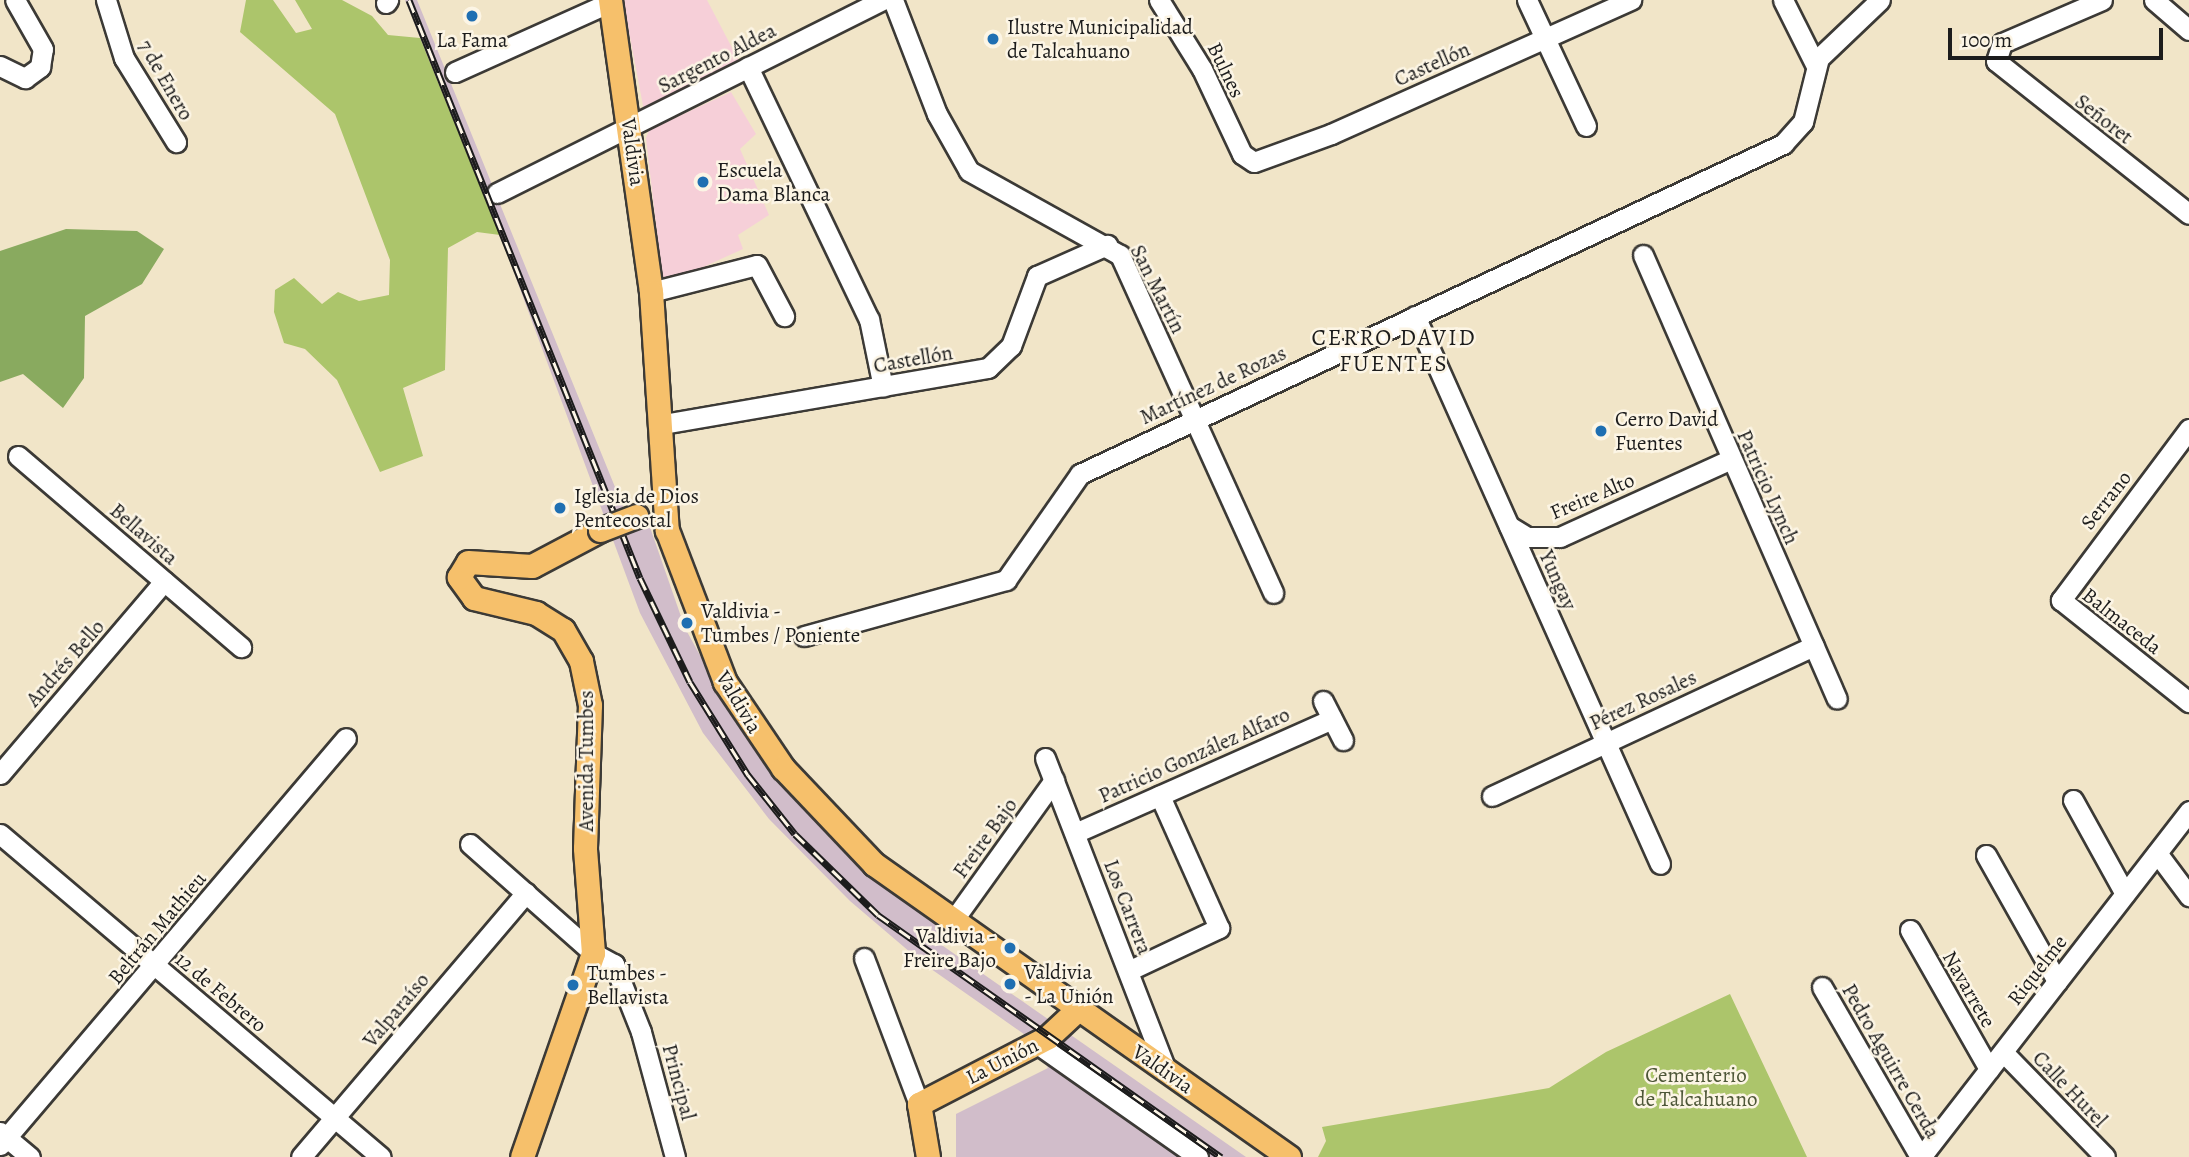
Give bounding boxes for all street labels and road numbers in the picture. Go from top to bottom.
street label: Sargento Aldea [654,17,780,99]
street label: 7 de Enero [133,35,199,125]
street label: Castellón [1390,36,1474,92]
street label: Bulnes [1202,38,1250,102]
street label: Señoret [2070,89,2138,149]
street label: Valdivia [616,116,650,188]
street label: San Martín [1125,241,1191,337]
street label: Castellón [871,340,955,378]
street label: Martínez de Rozas [1136,340,1290,430]
street label: Patricio Lynch [1732,426,1804,548]
street label: Serrano [2075,466,2137,534]
street label: Freire Alto [1546,467,1638,525]
street label: Bellavista [105,498,183,570]
street label: Yungay [1534,546,1582,614]
street label: Balmaceda [2077,582,2167,660]
street label: Andrés Bello [20,614,110,712]
street label: Pérez Rosales [1586,664,1700,736]
street label: Valdivia [711,666,767,738]
street label: Avenida Tumbes [573,690,599,832]
street label: Patricio González Alfaro [1095,702,1293,808]
street label: Freire Bajo [947,793,1023,883]
street label: Los Carrera [1098,856,1158,958]
street label: Beltrán Mathieu [103,867,211,989]
street label: Riquelme [2002,930,2072,1010]
street label: 12 de Febrero [170,946,272,1038]
street label: Navarrete [1937,946,2001,1032]
street label: Valparaíso [358,968,434,1052]
street label: Pedro Aguirre Cerda [1837,979,1945,1143]
street label: La Unión [962,1032,1042,1090]
street label: Valdivia [1128,1039,1198,1099]
street label: Principal [657,1041,701,1123]
street label: Calle Hurel [2027,1046,2113,1132]

